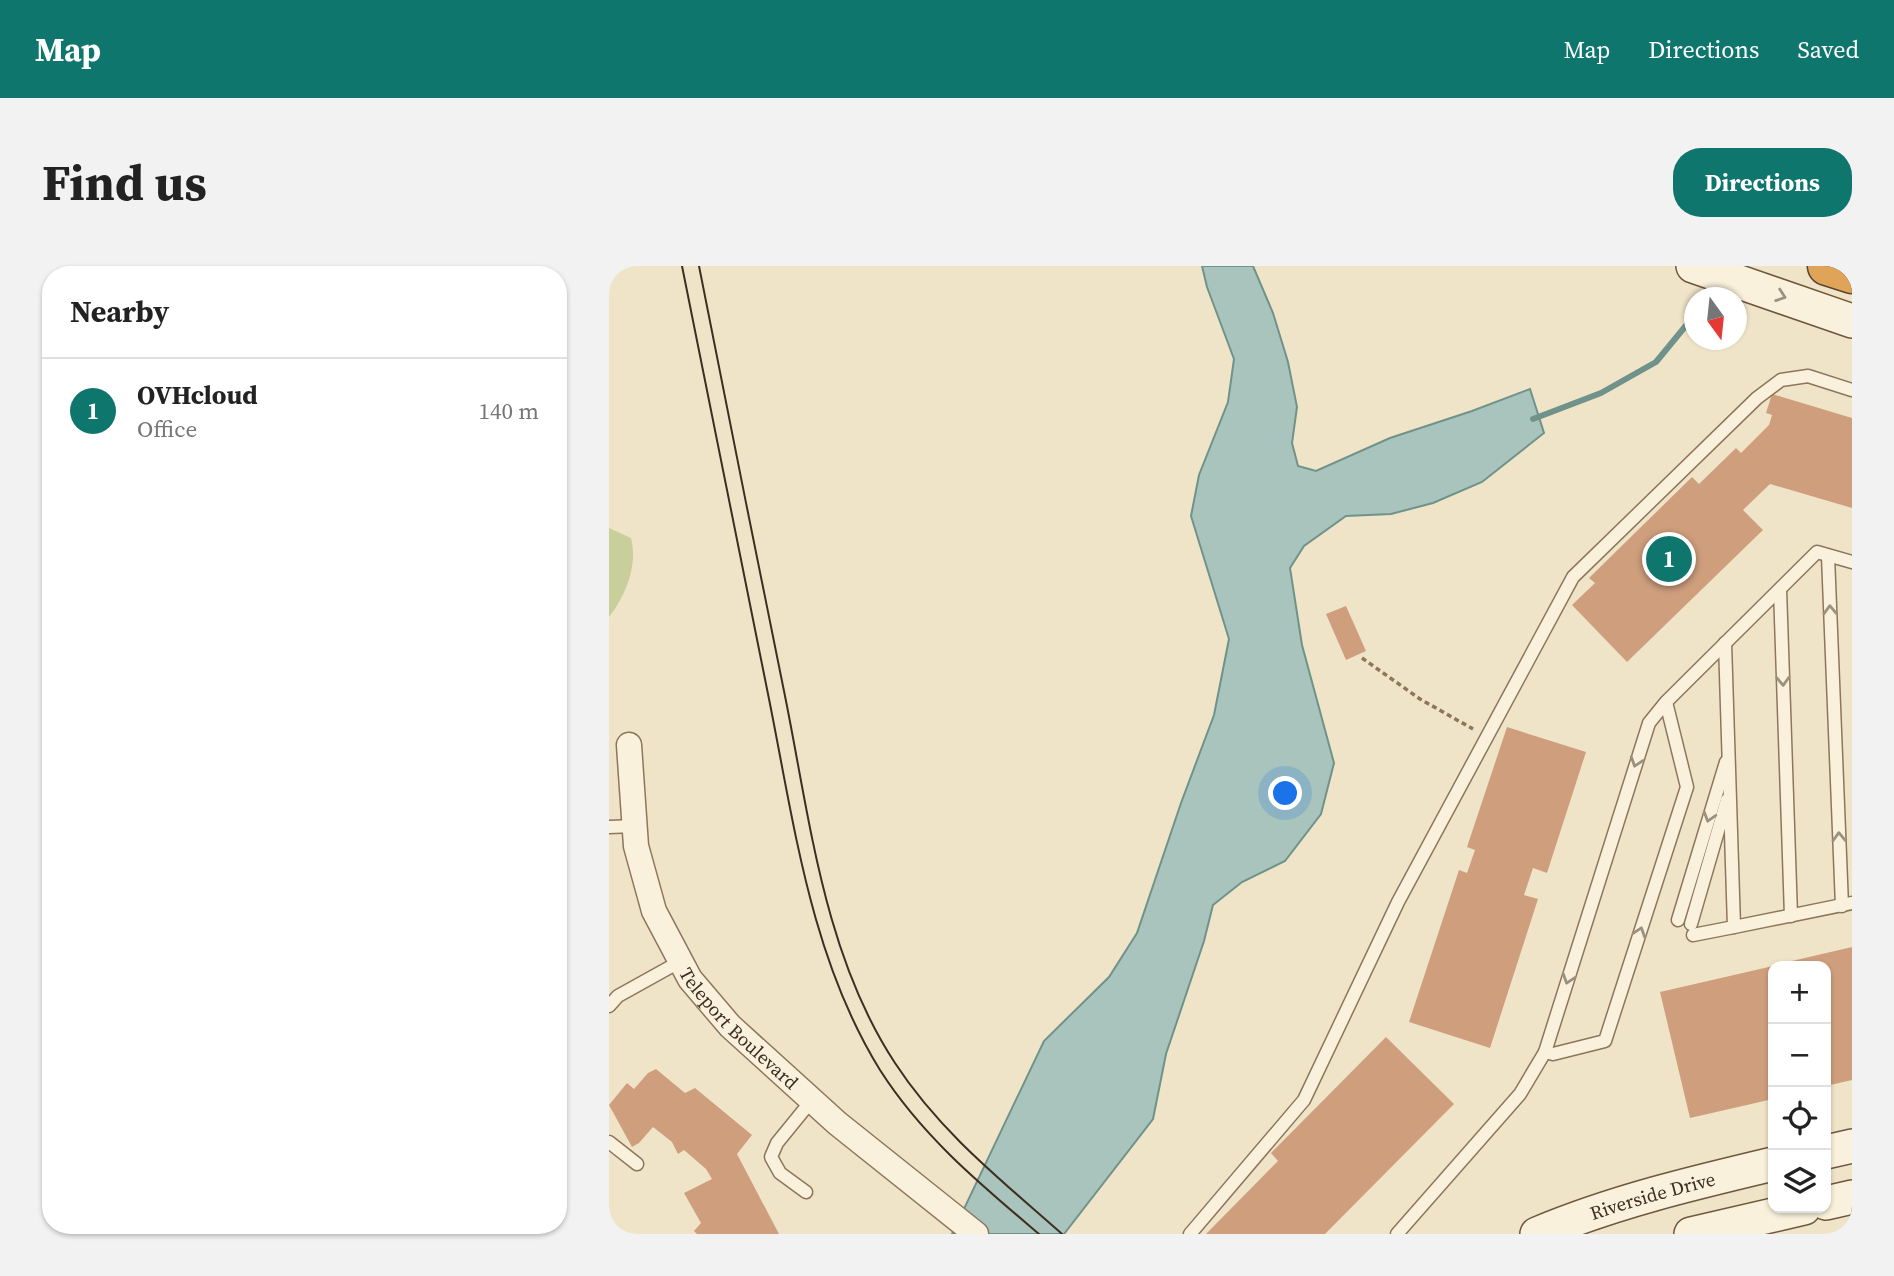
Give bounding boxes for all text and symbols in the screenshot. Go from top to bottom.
text: Map [35,27,101,72]
text: Map [1563,33,1610,66]
text: Directions [1648,33,1759,66]
text: Saved [1797,33,1859,66]
button: Directions [1673,148,1852,217]
text: Find us [42,149,207,216]
north arrow [1684,287,1747,350]
one-way arrow [1774,288,1786,302]
text: Nearby [70,291,169,332]
text: OVHcloud [137,377,258,413]
text: 1 [87,395,99,427]
text: 140 m [478,395,539,427]
text: Office [137,413,197,445]
pin: 1 [1646,533,1692,585]
one-way arrow [1823,604,1838,615]
one-way arrow [1776,676,1791,687]
one-way arrow [1630,756,1645,768]
your location [1268,776,1302,810]
one-way arrow [1703,810,1718,822]
one-way arrow [1832,832,1847,843]
one-way arrow [1632,926,1646,939]
map controls [1768,961,1831,1213]
button: + [1768,961,1831,1024]
street label: Teleport Boulevard [673,963,804,1095]
one-way arrow [1561,973,1576,985]
button: − [1768,1024,1831,1087]
button: locate [1768,1087,1831,1150]
button: layers [1768,1150,1831,1213]
street label: Riverside Drive [1586,1165,1718,1226]

